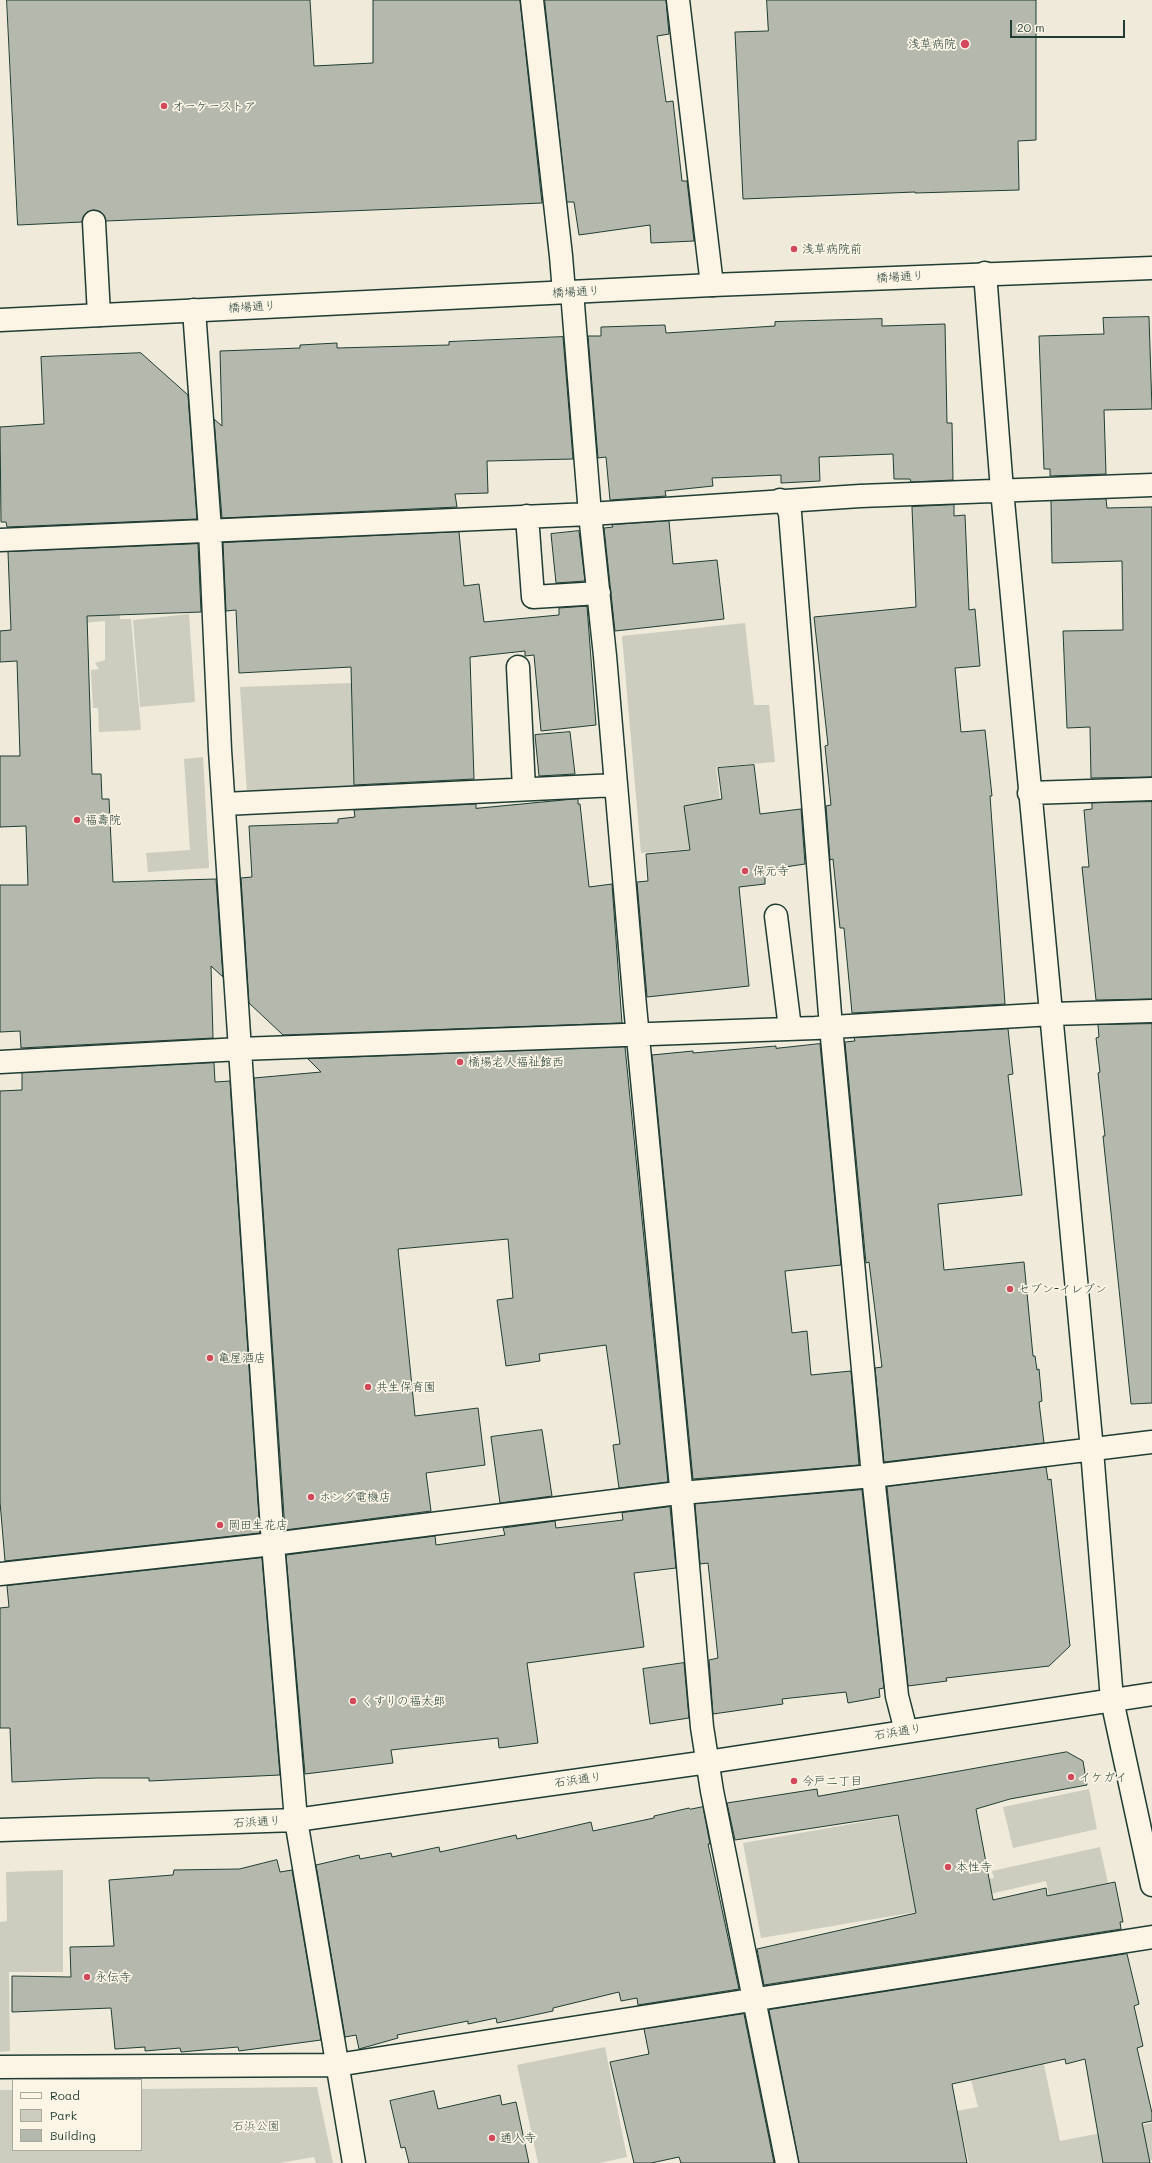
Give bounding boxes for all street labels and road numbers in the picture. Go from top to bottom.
street label: 橋場通り [876,269,924,285]
street label: 橋場通り [552,284,600,300]
street label: 橋場通り [228,299,276,315]
street label: 石浜通り [873,1721,923,1743]
street label: 石浜通り [553,1770,603,1790]
street label: 石浜通り [233,1814,281,1830]

